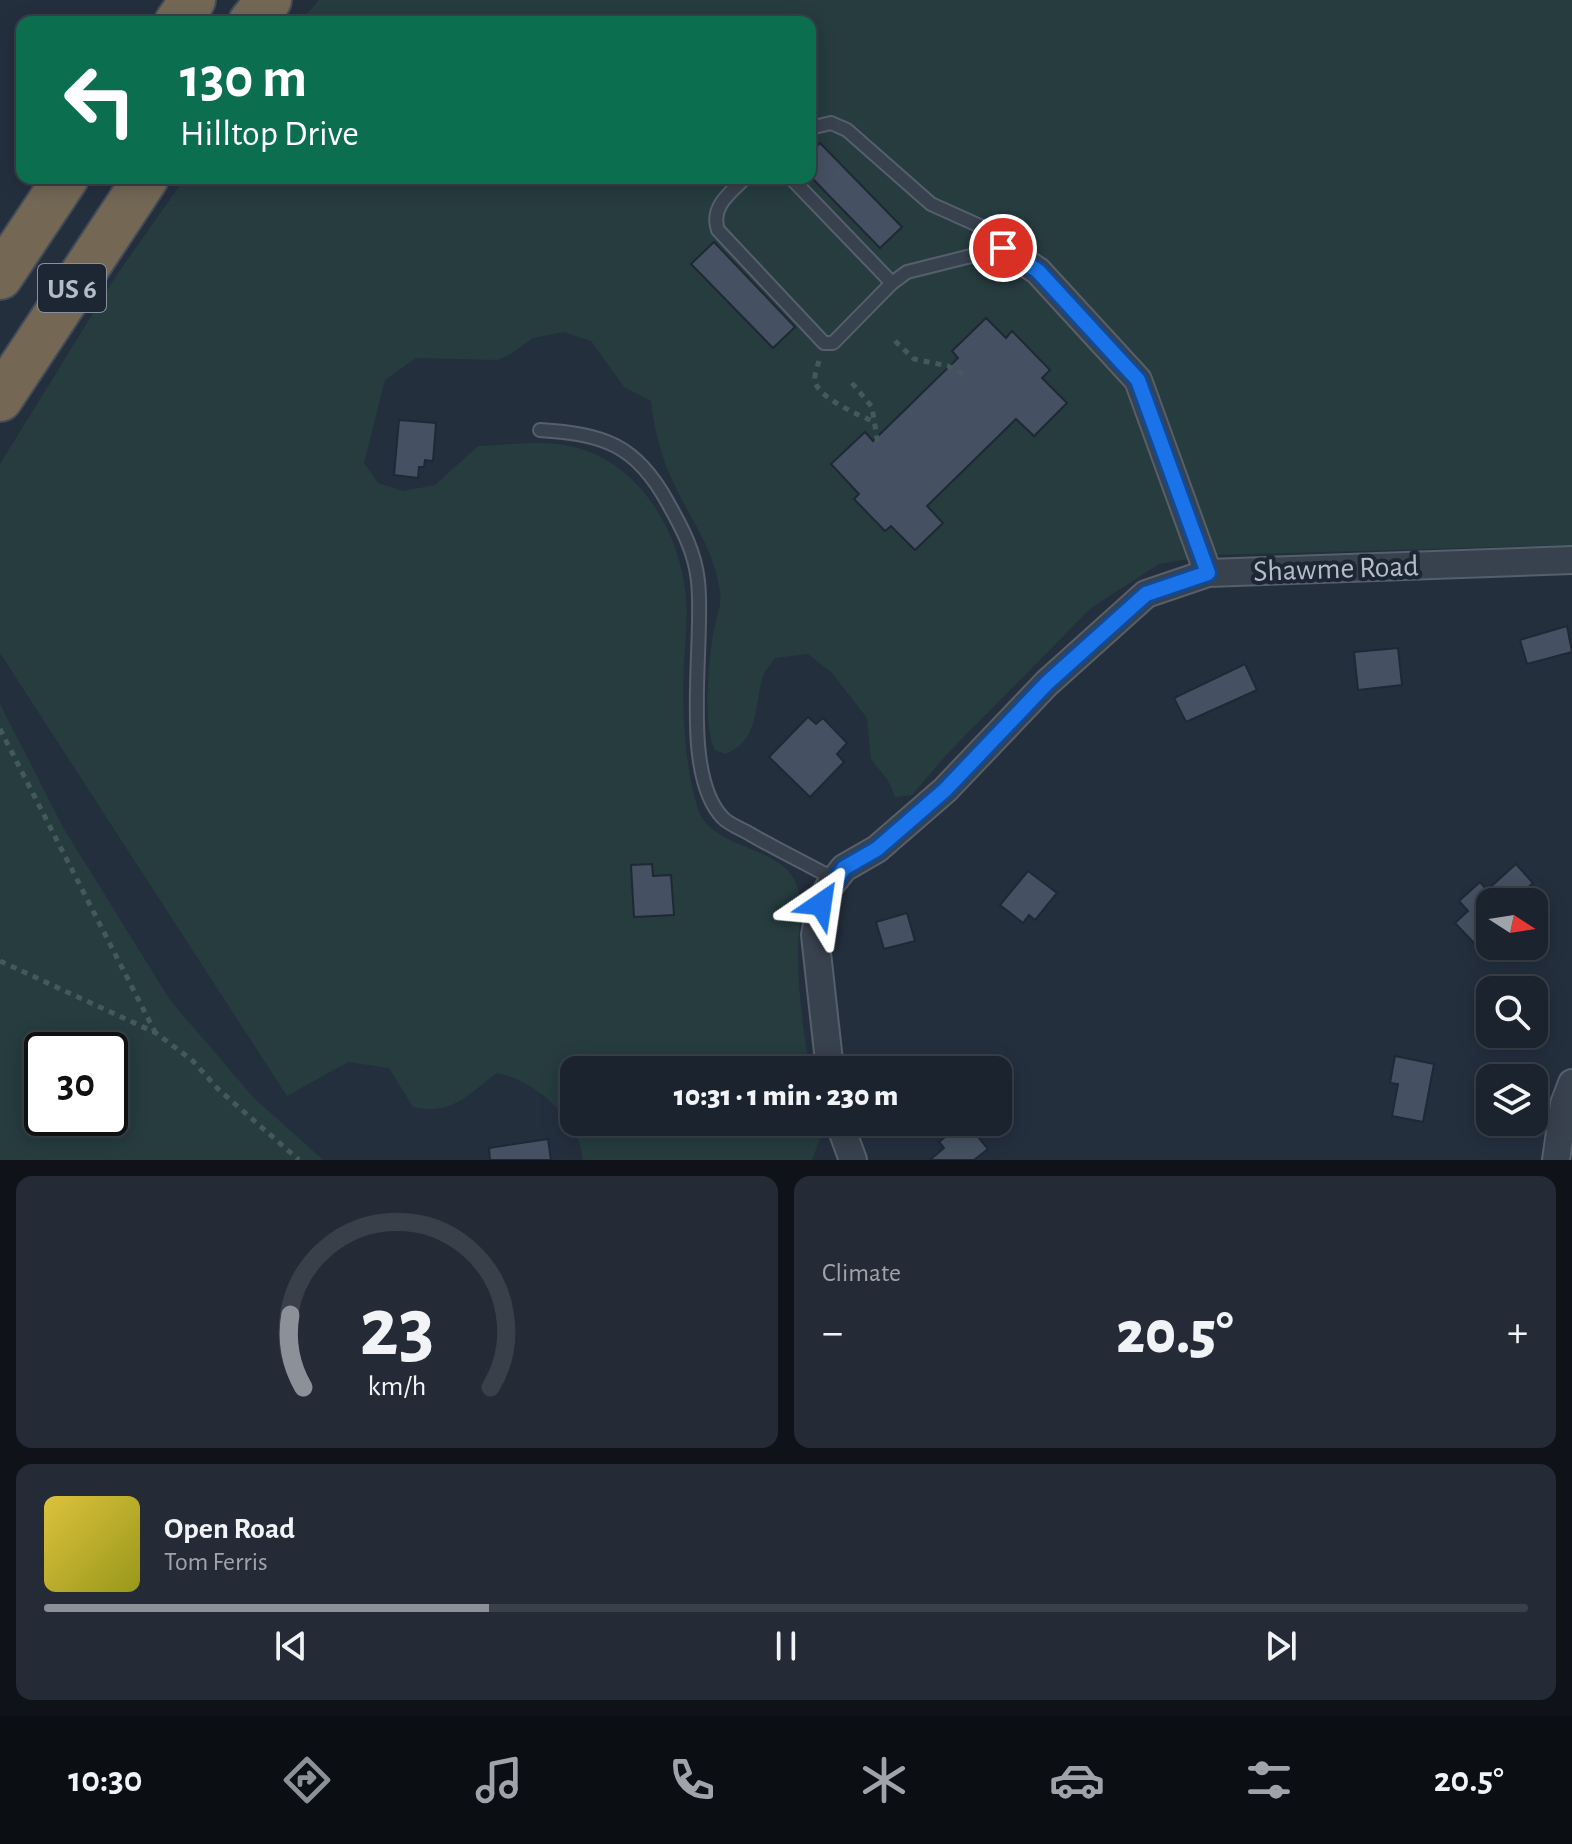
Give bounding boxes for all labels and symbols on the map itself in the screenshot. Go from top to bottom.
pin [969,214,1037,282]
road number: US 6 [38,264,106,312]
street label: Shawme Road [1253,551,1419,587]
position arrow [779,862,863,946]
north arrow [1476,888,1548,960]
speed limit sign: 30 [24,1032,128,1136]

